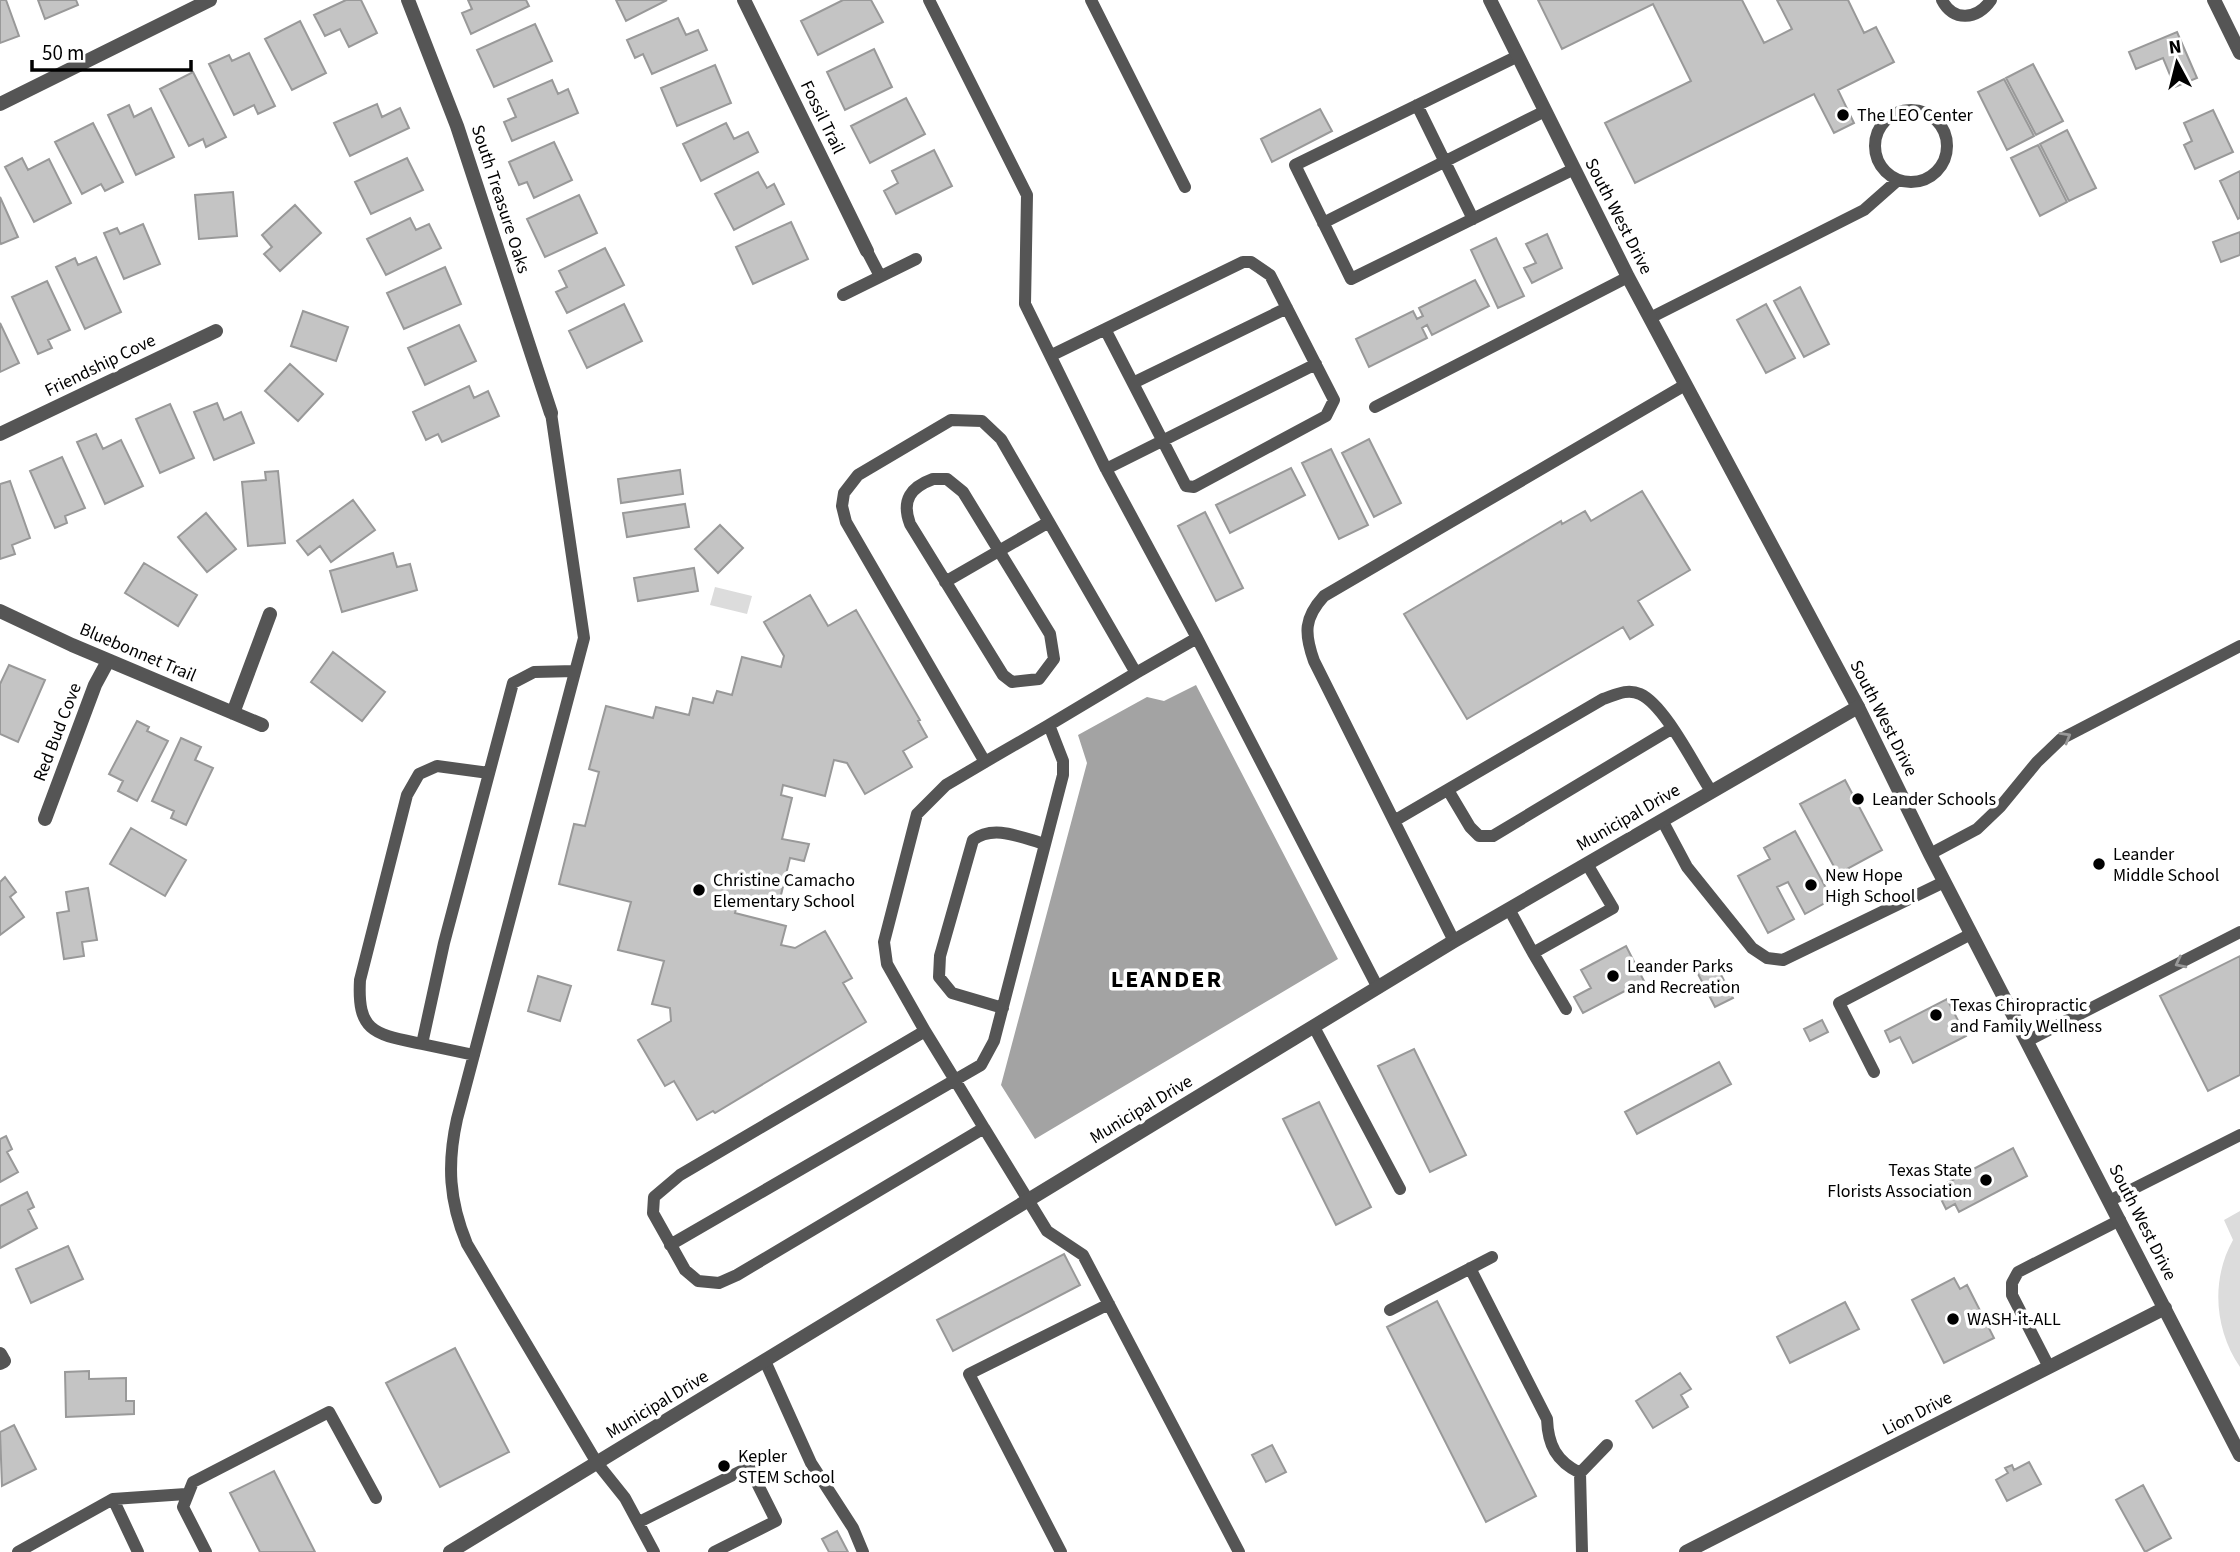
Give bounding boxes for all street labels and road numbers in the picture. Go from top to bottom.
street label: Fossil Trail [794,76,851,158]
street label: South Treasure Oaks [465,122,536,277]
street label: South West Drive [1578,154,1659,279]
street label: Friendship Cove [41,328,160,403]
street label: Bluebonnet Trail [76,617,200,688]
street label: South West Drive [1843,656,1924,781]
street label: Red Bud Cove [27,679,88,785]
street label: Municipal Drive [1572,778,1685,857]
street label: Municipal Drive [1085,1069,1197,1150]
street label: South West Drive [2102,1160,2183,1285]
street label: Municipal Drive [601,1364,713,1445]
street label: Lion Drive [1878,1385,1957,1442]

